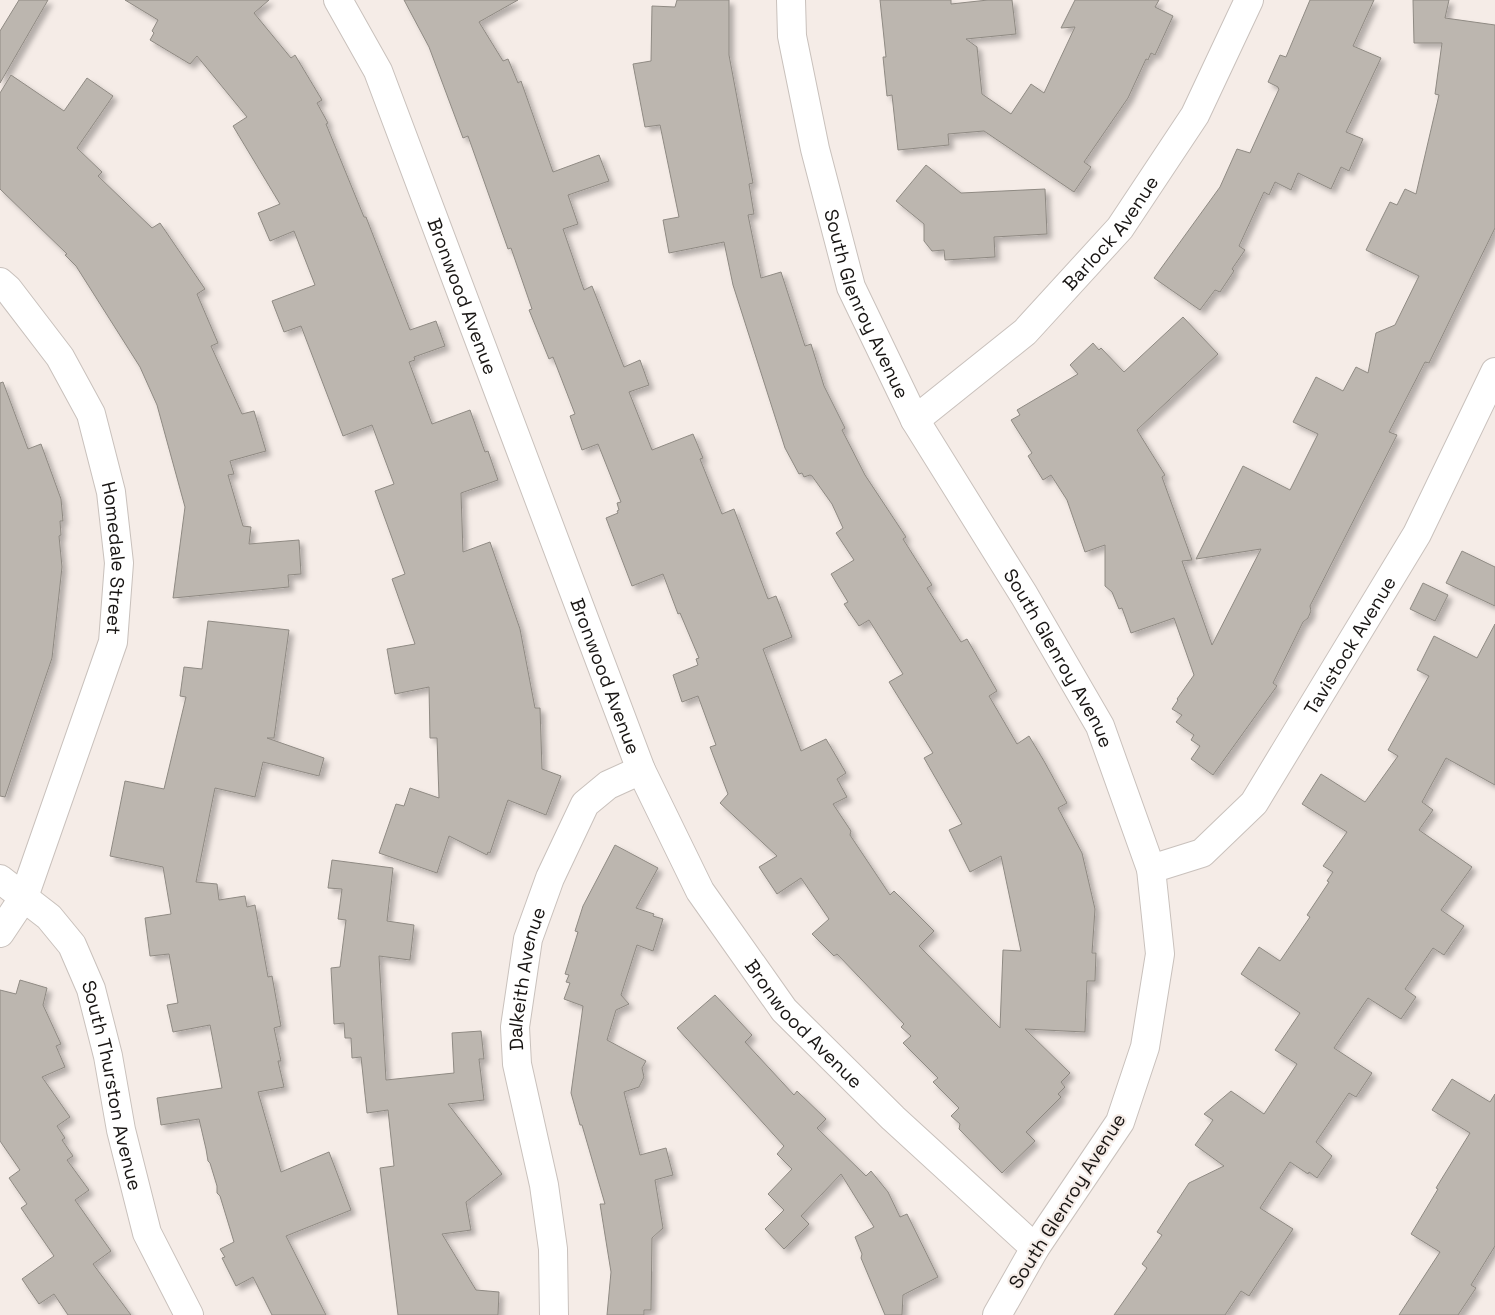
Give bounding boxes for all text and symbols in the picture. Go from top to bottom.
street label: Barlock Avenue [1057,171,1164,295]
street label: South Glenroy Avenue [819,206,915,403]
street label: Bronwood Avenue [422,214,503,378]
street label: Homedale Street [96,479,132,636]
street label: South Glenroy Avenue [998,564,1119,751]
street label: Tavistock Avenue [1298,571,1401,719]
street label: Bronwood Avenue [565,594,646,758]
street label: Dalkeith Avenue [503,903,551,1051]
street label: Bronwood Avenue [740,954,868,1094]
street label: South Thurston Avenue [76,976,148,1193]
street label: South Glenroy Avenue [1003,1109,1131,1293]

